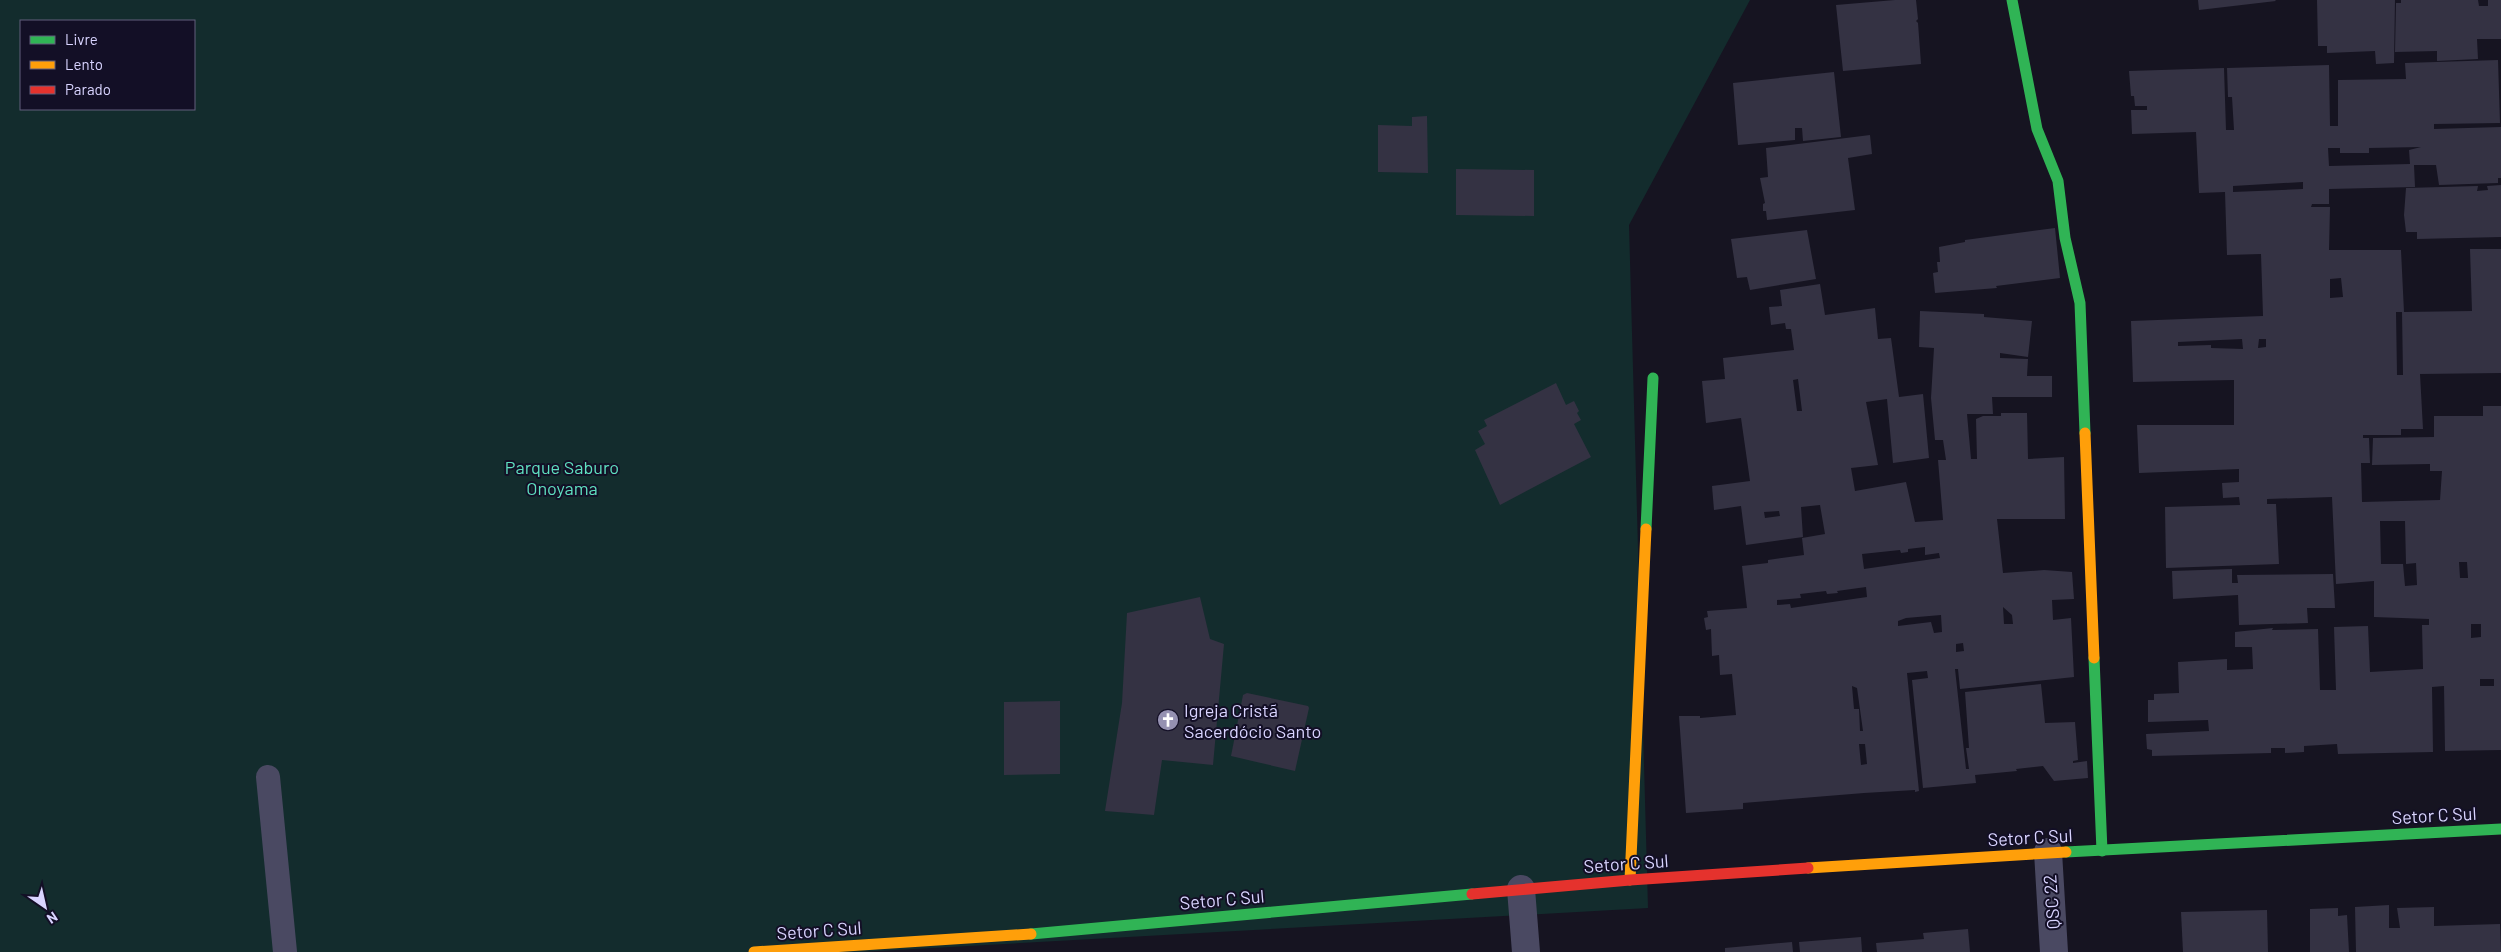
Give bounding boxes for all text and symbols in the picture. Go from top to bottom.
legend [20,20,195,110]
text: Livre [65,30,98,48]
text: Lento [65,55,103,73]
text: Parado [65,80,111,98]
park label: Parque Saburo Onoyama [505,456,619,499]
place label: Igreja Cristã Sacerdócio Santo [1184,699,1321,742]
church icon: Igreja Cristã Sacerdócio Santo [1156,708,1180,732]
street label: Setor C Sul [2391,802,2477,828]
street label: Setor C Sul [1987,824,2073,850]
street label: Setor C Sul [1583,849,1669,877]
street label: QSC 22 [2038,874,2064,930]
north arrow [20,882,70,932]
street label: Setor C Sul [1179,884,1265,914]
text: N [44,909,61,928]
street label: Setor C Sul [776,916,862,944]

